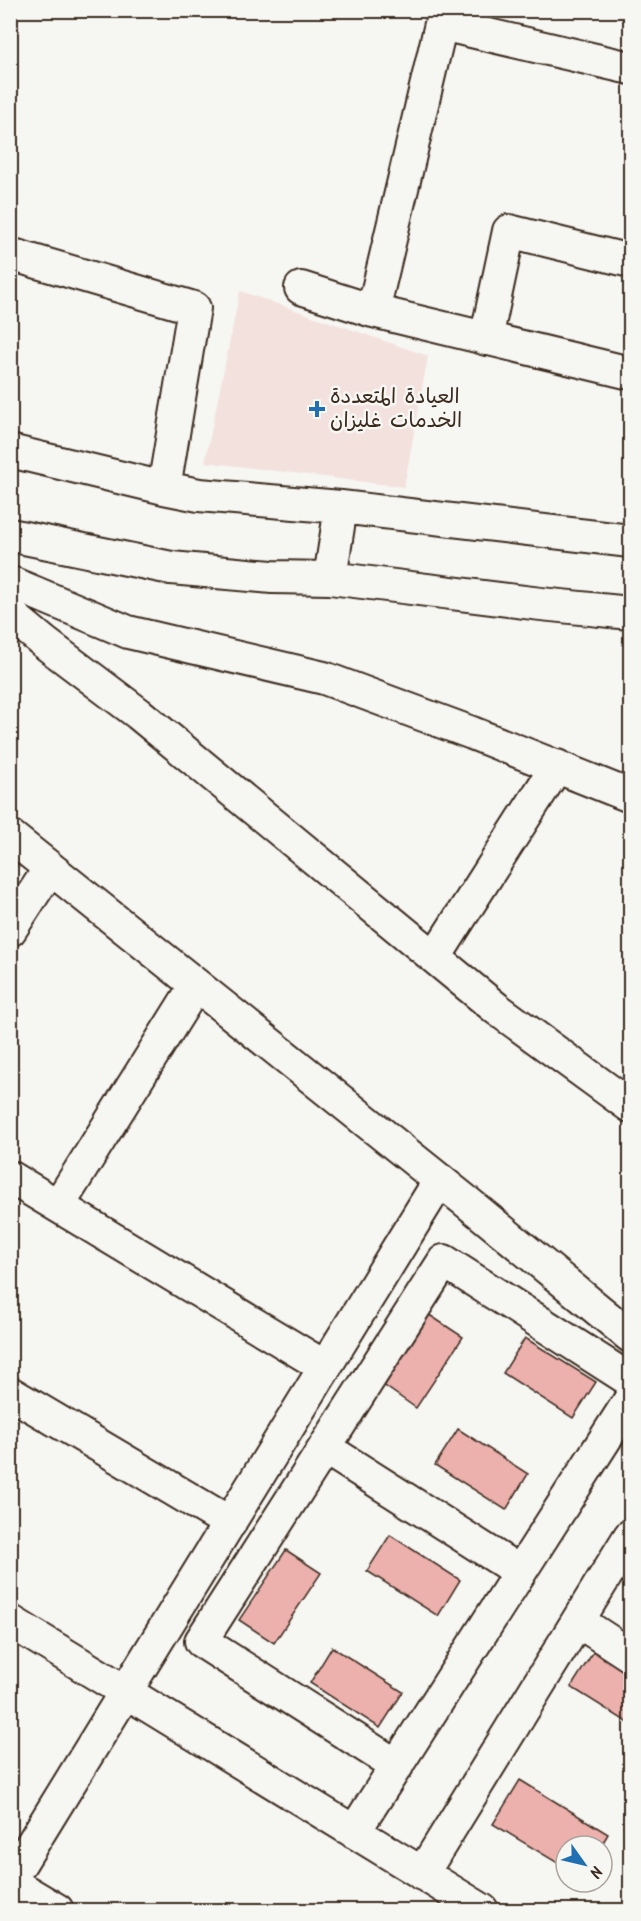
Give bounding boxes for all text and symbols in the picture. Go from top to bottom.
place label: العيادة المتعددة الخدمات غليزان [330,381,462,438]
marker: العيادة المتعددة الخدمات غليزان [308,400,326,418]
north arrow [554,1834,614,1894]
text: N [582,1860,608,1883]

